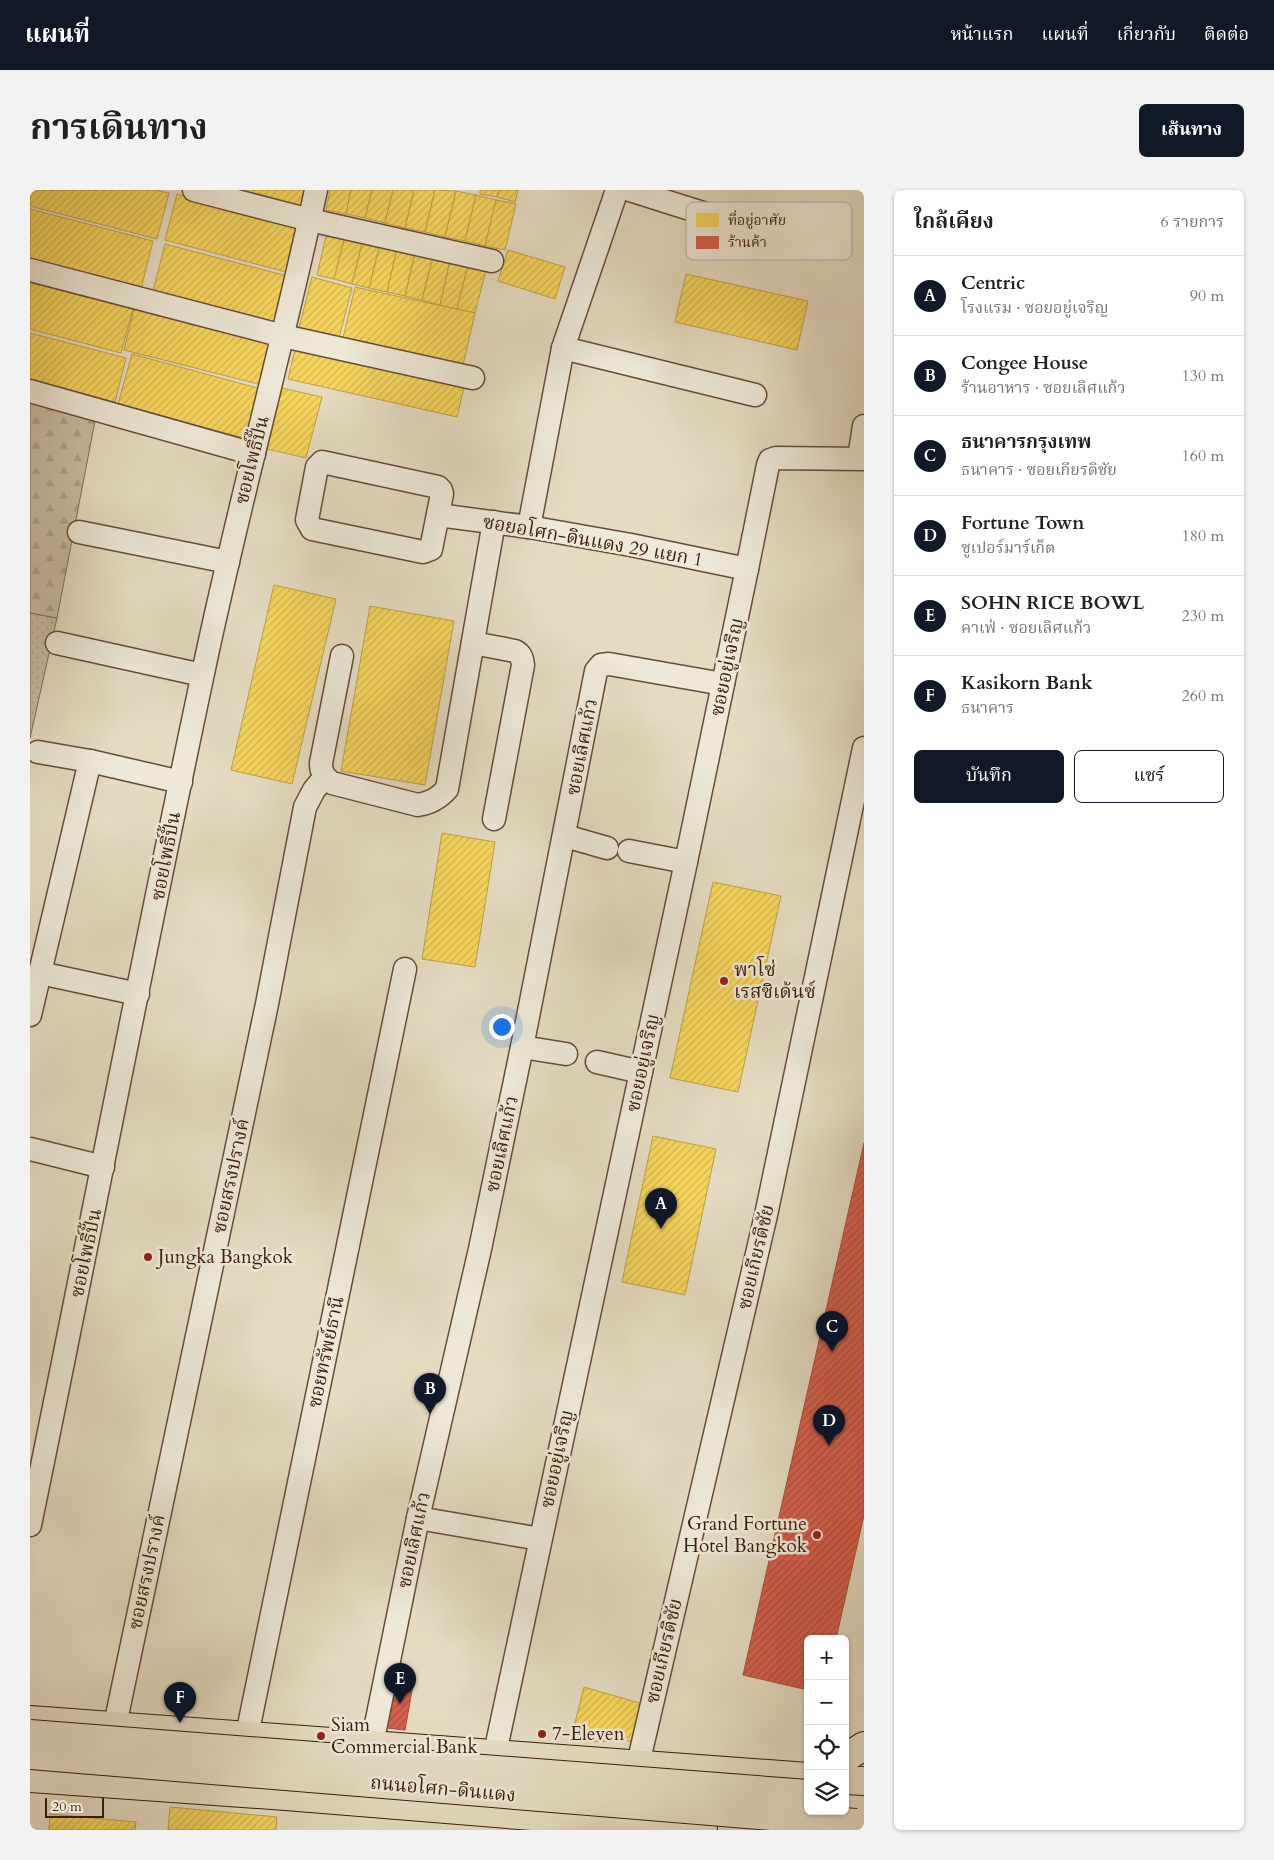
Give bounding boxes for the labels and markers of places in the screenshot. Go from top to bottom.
place label: พาโซ่ เรสซิเด้นซ์ [734,955,816,1005]
marker: พาโซ่ เรสซิเด้นซ์ [718,975,730,987]
pin: A [645,1188,677,1229]
place label: Jungka Bangkok [155,1244,294,1270]
marker: Jungka Bangkok [142,1251,154,1263]
pin: C [816,1311,848,1352]
pin: B [414,1373,446,1414]
pin: D [813,1405,845,1446]
place label: Grand Fortune Hotel Bangkok [683,1511,808,1559]
marker: Grand Fortune Hotel Bangkok [811,1529,823,1541]
pin: E [384,1663,416,1704]
pin: F [164,1682,196,1723]
place label: Siam Commercial Bank [331,1712,479,1760]
place label: 7-Eleven [552,1721,625,1747]
marker: 7-Eleven [536,1728,548,1740]
marker: Siam Commercial Bank [315,1730,327,1742]

